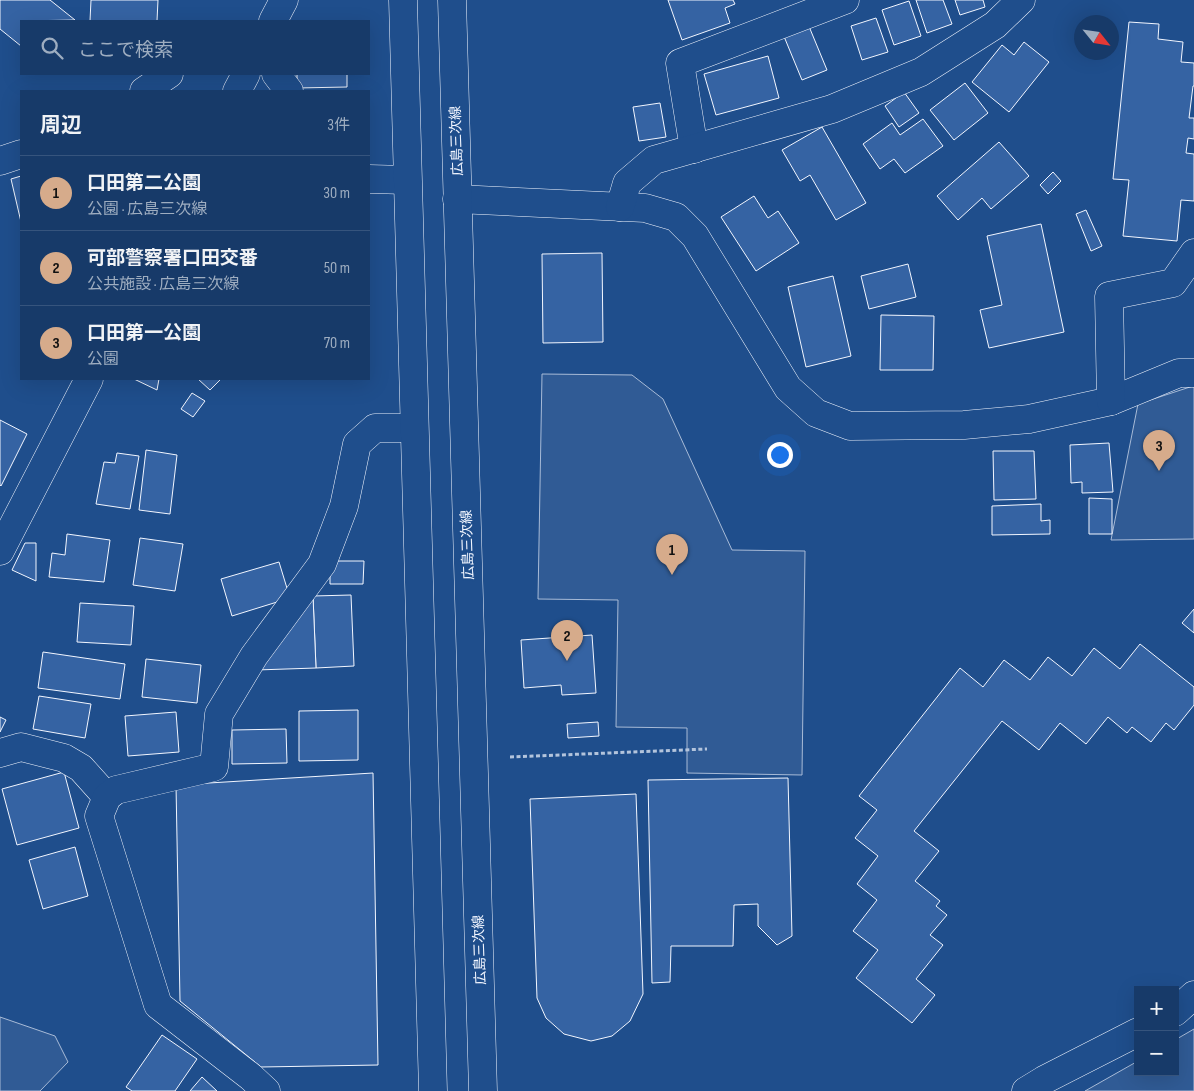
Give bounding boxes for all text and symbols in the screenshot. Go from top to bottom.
north arrow [1074,15,1119,60]
search box [20,20,370,75]
icon: search [38,34,66,62]
text: ここで検索 [78,39,173,62]
street label: 広島三次線 [447,106,466,176]
text: 周辺 [40,113,82,138]
text: 3件 [327,116,350,135]
text: 口田第二公園 [87,172,201,195]
text: 1 [53,184,59,203]
text: 30 m [323,184,350,203]
text: 公園 · 広島三次線 [87,200,207,219]
text: 可部警察署口田交番 [87,247,258,270]
text: 2 [52,259,60,278]
text: 50 m [324,259,350,278]
text: 公共施設 · 広島三次線 [87,275,239,294]
text: 口田第一公園 [87,322,201,345]
text: 3 [52,334,60,353]
text: 70 m [324,334,350,353]
text: 公園 [87,350,119,369]
pin: 3 [1143,430,1175,471]
your location [767,442,793,468]
street label: 広島三次線 [458,510,477,580]
pin: 1 [656,534,688,575]
pin: 2 [551,620,583,661]
street label: 広島三次線 [470,915,489,985]
map controls [1134,986,1179,1076]
button: + [1134,986,1179,1031]
button: − [1134,1031,1179,1076]

